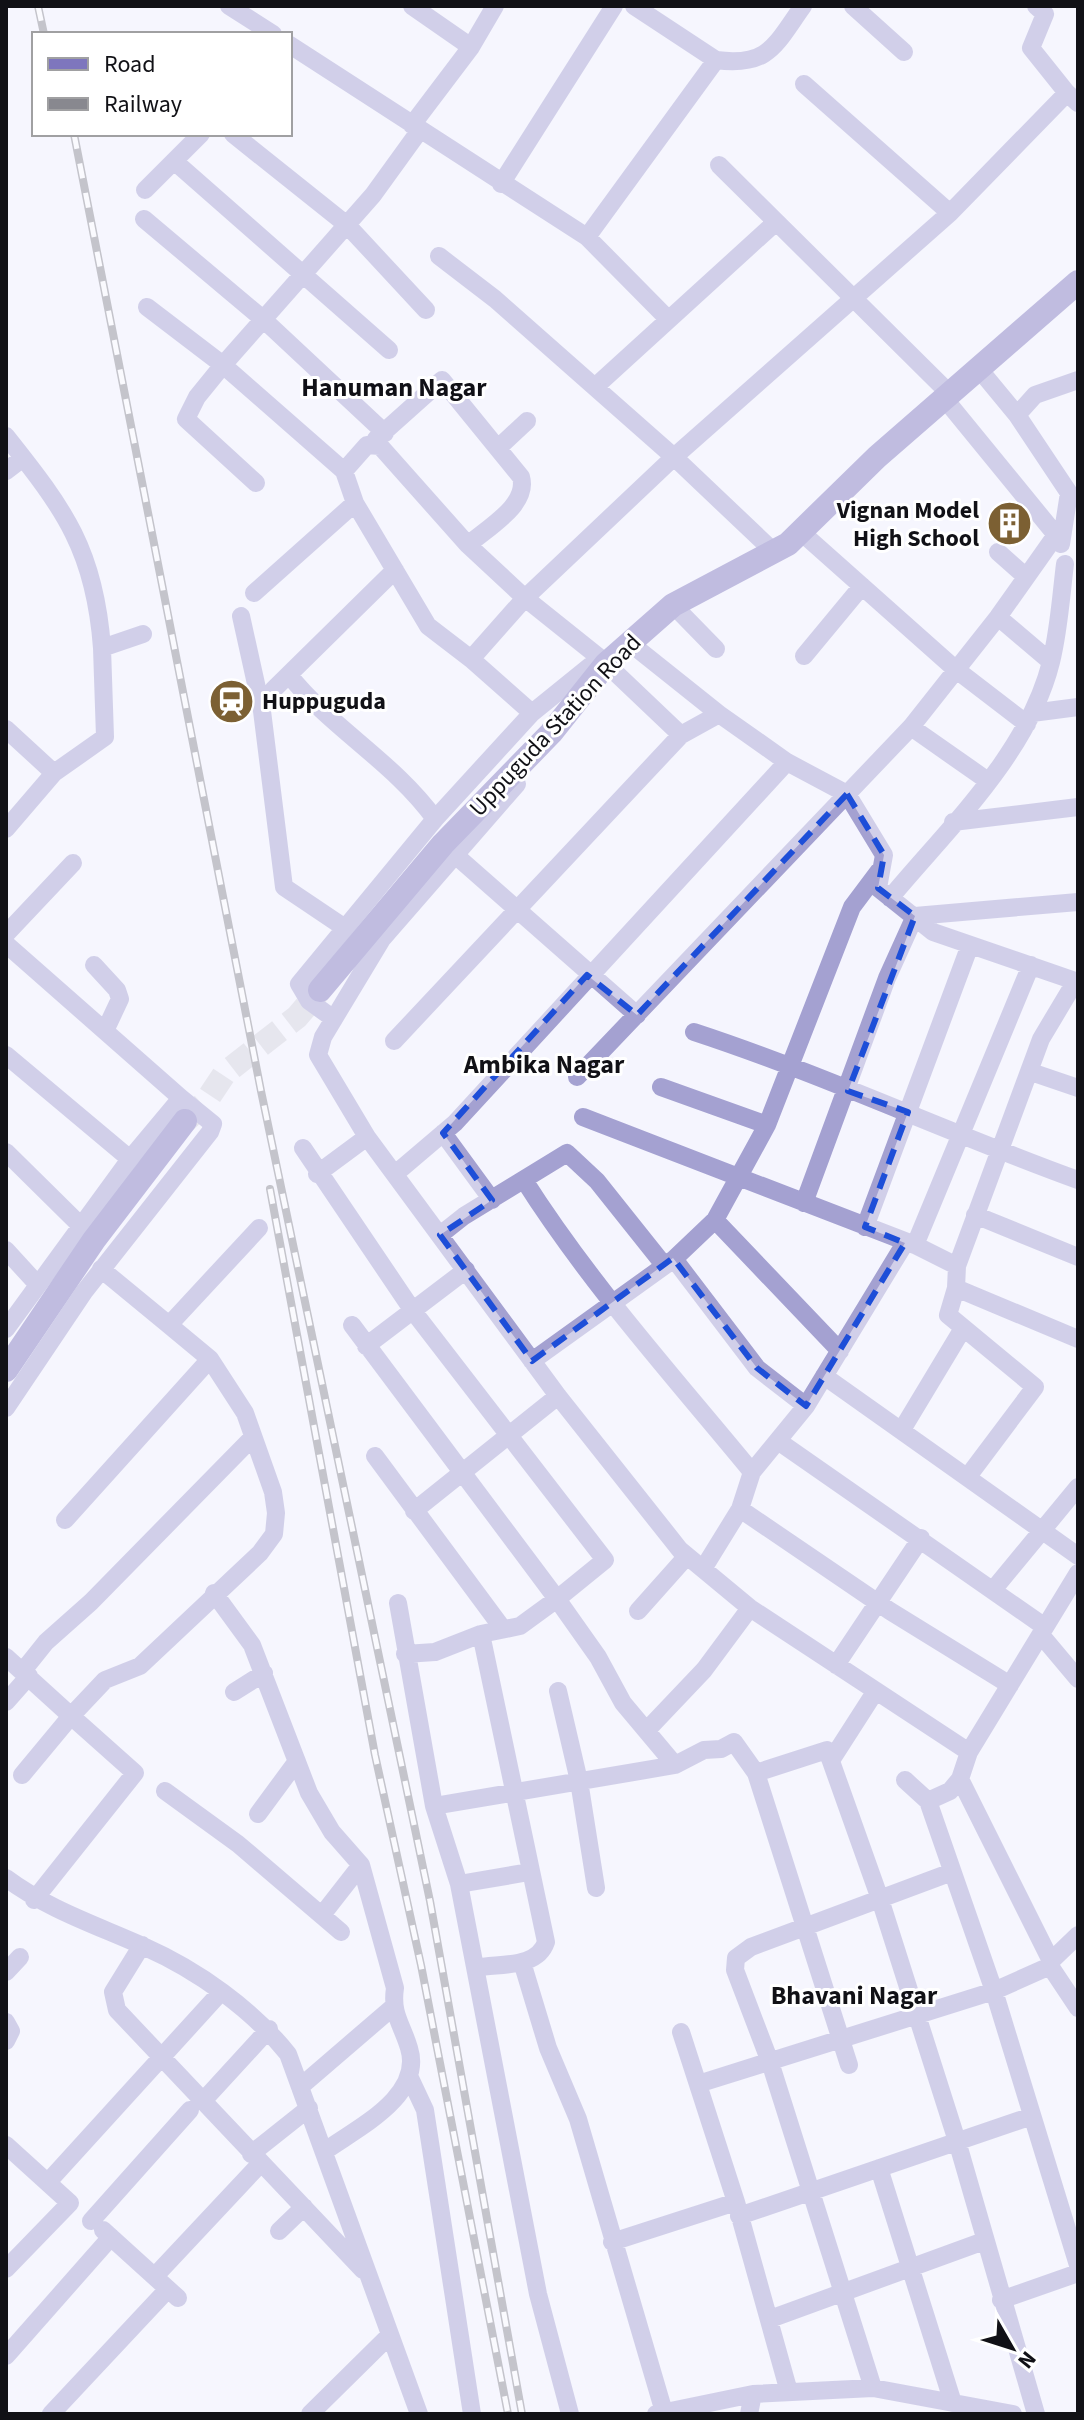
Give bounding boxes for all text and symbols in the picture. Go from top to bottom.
legend [32,32,292,136]
text: Road [104,47,156,82]
text: Railway [104,87,182,122]
district label: Hanuman Nagar [301,369,487,406]
place label: Vignan Model High School [836,493,979,556]
building icon: Vignan Model High School [986,500,1034,548]
street label: Uppuguda Station Road [461,626,650,825]
station icon: Huppuguda [207,677,255,725]
place label: Huppuguda [262,684,386,719]
district label: Ambika Nagar [463,1046,625,1083]
district label: Bhavani Nagar [771,1977,938,2014]
north arrow [972,2308,1052,2388]
text: N [1010,2344,1044,2376]

